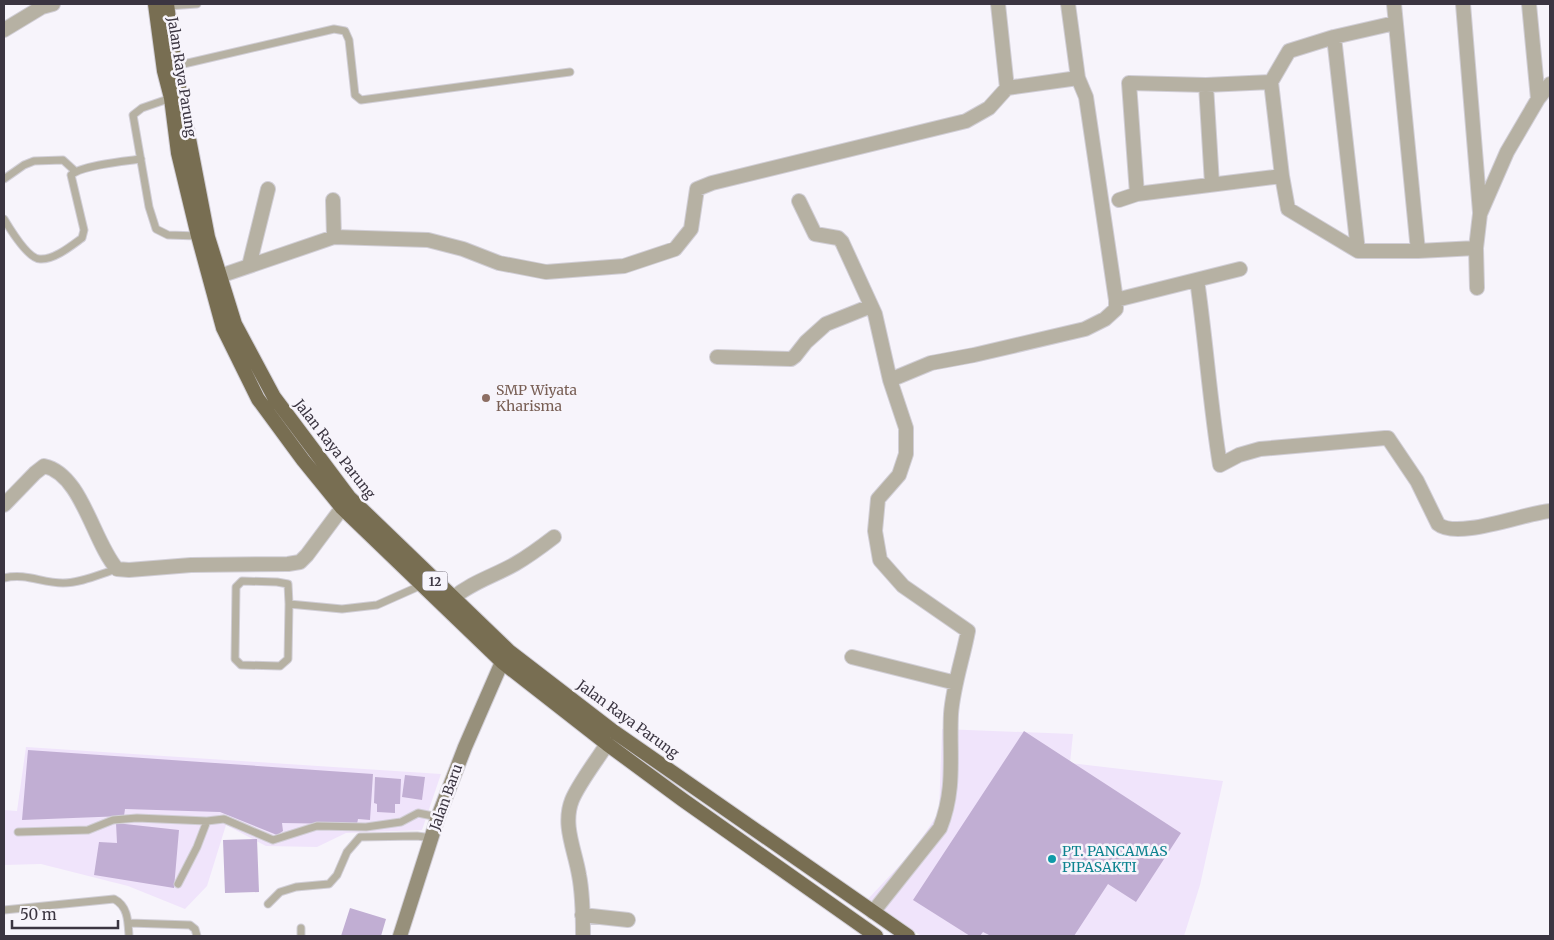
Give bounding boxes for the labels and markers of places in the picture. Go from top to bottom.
place label: SMP Wiyata Kharisma [496,381,578,415]
marker: SMP Wiyata Kharisma [480,392,492,404]
place label: PT. PANCAMAS PIPASAKTI [1062,842,1168,876]
marker: PT. PANCAMAS PIPASAKTI [1046,853,1058,865]

